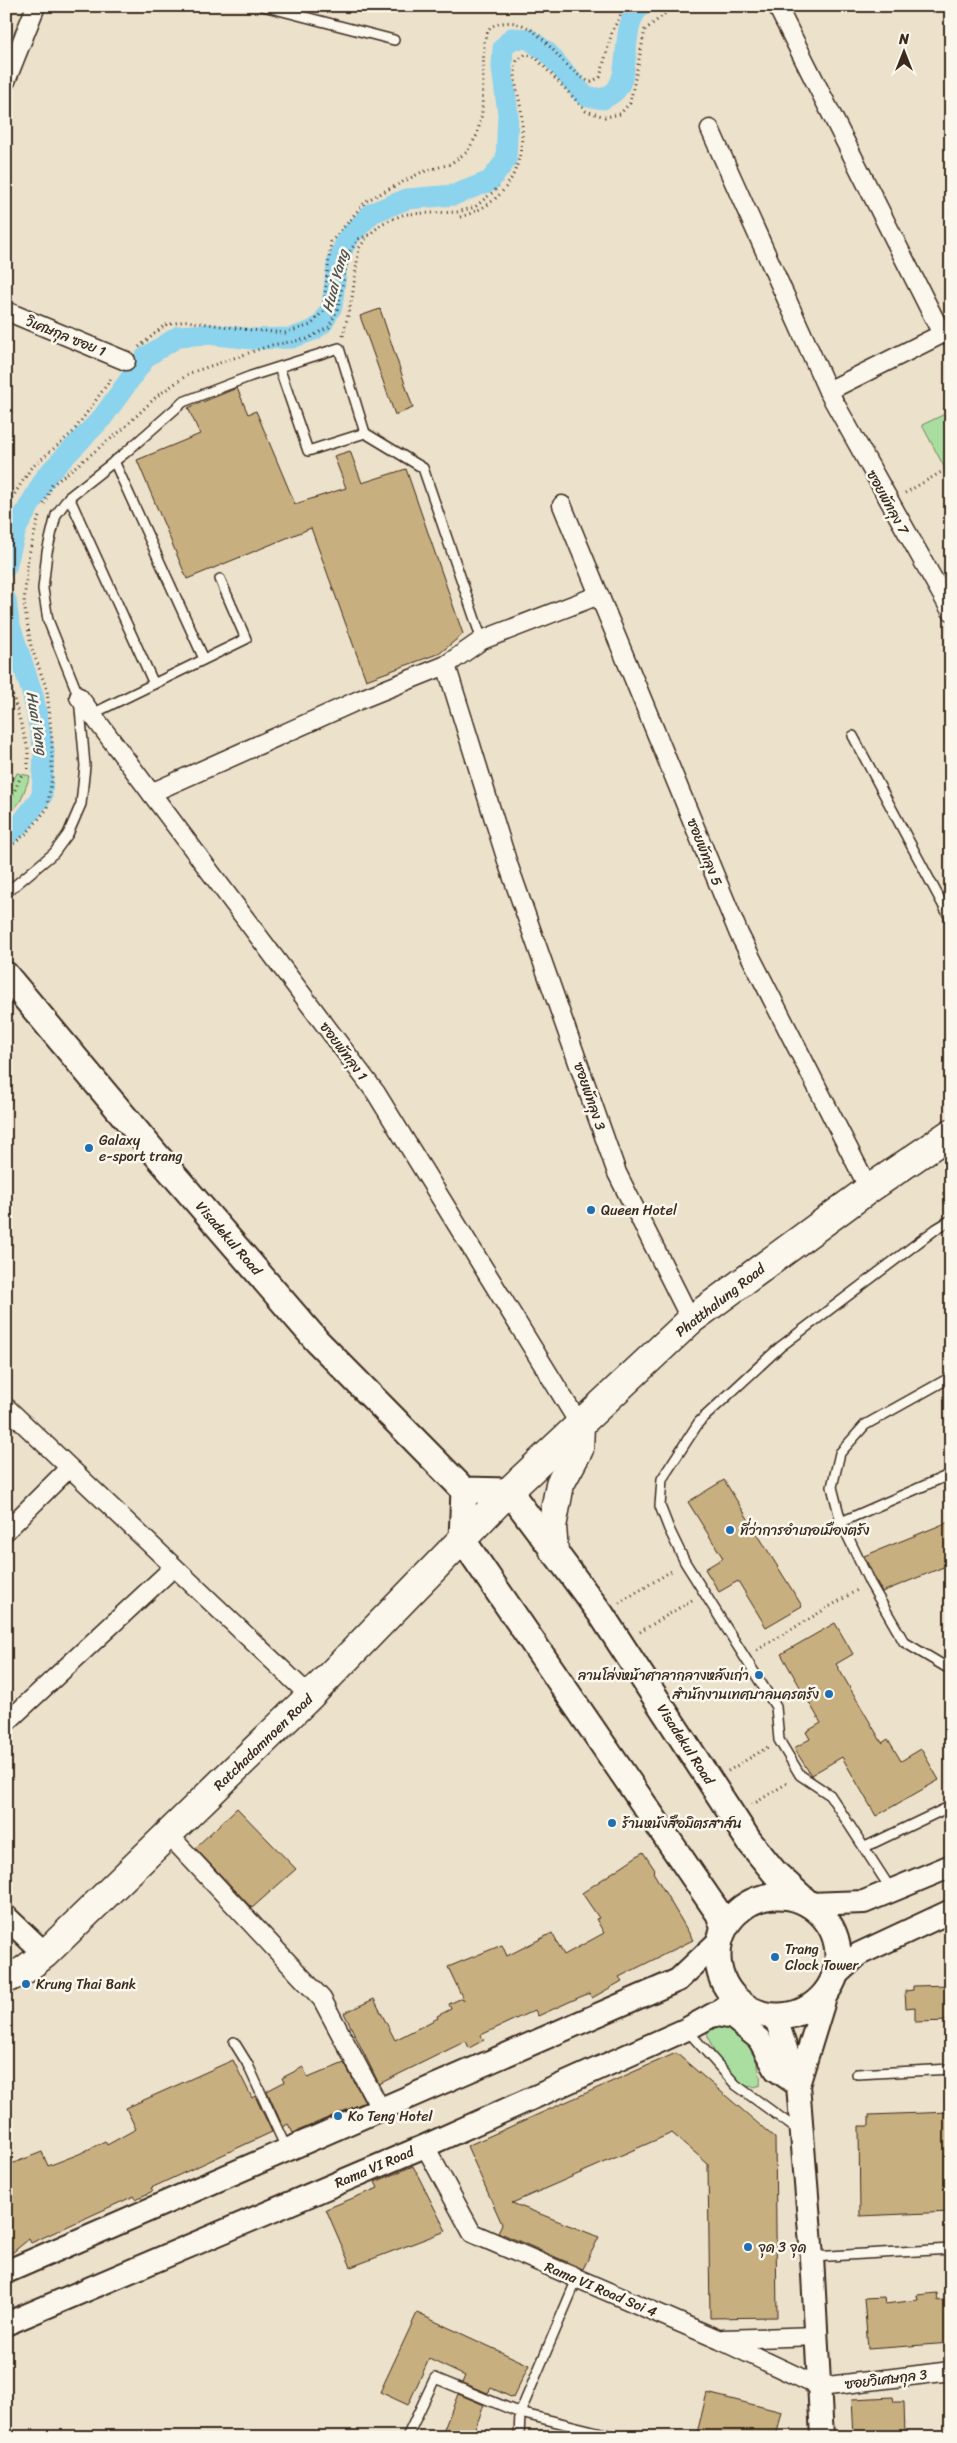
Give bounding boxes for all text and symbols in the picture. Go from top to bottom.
text: N [898,27,909,52]
north arrow [880,28,930,78]
water label: Huai Yang [314,245,356,315]
street label: วิเศษกุล ซอย 1 [22,309,110,364]
street label: ซอยพัทลุง 7 [859,465,916,540]
water label: Huai Yang [19,689,56,758]
street label: ซอยพัทลุง 5 [680,814,730,890]
street label: ซอยพัทลุง 1 [313,1016,374,1086]
street label: ซอยพัทลุง 3 [566,1059,613,1134]
place label: Galaxy e-sport trang [99,1128,183,1169]
marker: Galaxy e-sport trang [83,1142,95,1154]
street label: Visadekul Road [189,1195,269,1283]
place label: Queen Hotel [601,1198,678,1223]
marker: Queen Hotel [585,1204,597,1216]
street label: Phatthalung Road [670,1256,772,1344]
place label: ที่ว่าการอำเภอเมืองตรัง [740,1517,870,1543]
marker: ที่ว่าการอำเภอเมืองตรัง [724,1524,736,1536]
place label: ลานโล่งหน้าศาลากลางหลังเก่า [578,1663,749,1688]
marker: ลานโล่งหน้าศาลากลางหลังเก่า [753,1669,765,1681]
place label: สำนักงานเทศบาลนครตรัง [672,1682,820,1707]
street label: Ratchadamnoen Road [208,1687,320,1797]
marker: สำนักงานเทศบาลนครตรัง [823,1688,835,1700]
street label: Visadekul Road [650,1699,722,1791]
place label: ร้านหนังสือมิตรสาส์น [622,1811,742,1836]
marker: ร้านหนังสือมิตรสาส์น [606,1817,618,1829]
place label: Trang Clock Tower [785,1937,860,1978]
marker: Trang Clock Tower [769,1951,781,1963]
place label: Krung Thai Bank [36,1972,136,1997]
marker: Krung Thai Bank [20,1978,32,1990]
place label: Ko Teng Hotel [348,2104,434,2129]
marker: Ko Teng Hotel [332,2110,344,2122]
street label: Rama VI Road [331,2139,419,2195]
place label: จุด 3 จุด [758,2235,807,2260]
marker: จุด 3 จุด [742,2241,754,2253]
street label: Rama VI Road Soi 4 [541,2255,661,2324]
street label: ซอยวิเศษกุล 3 [843,2362,929,2397]

